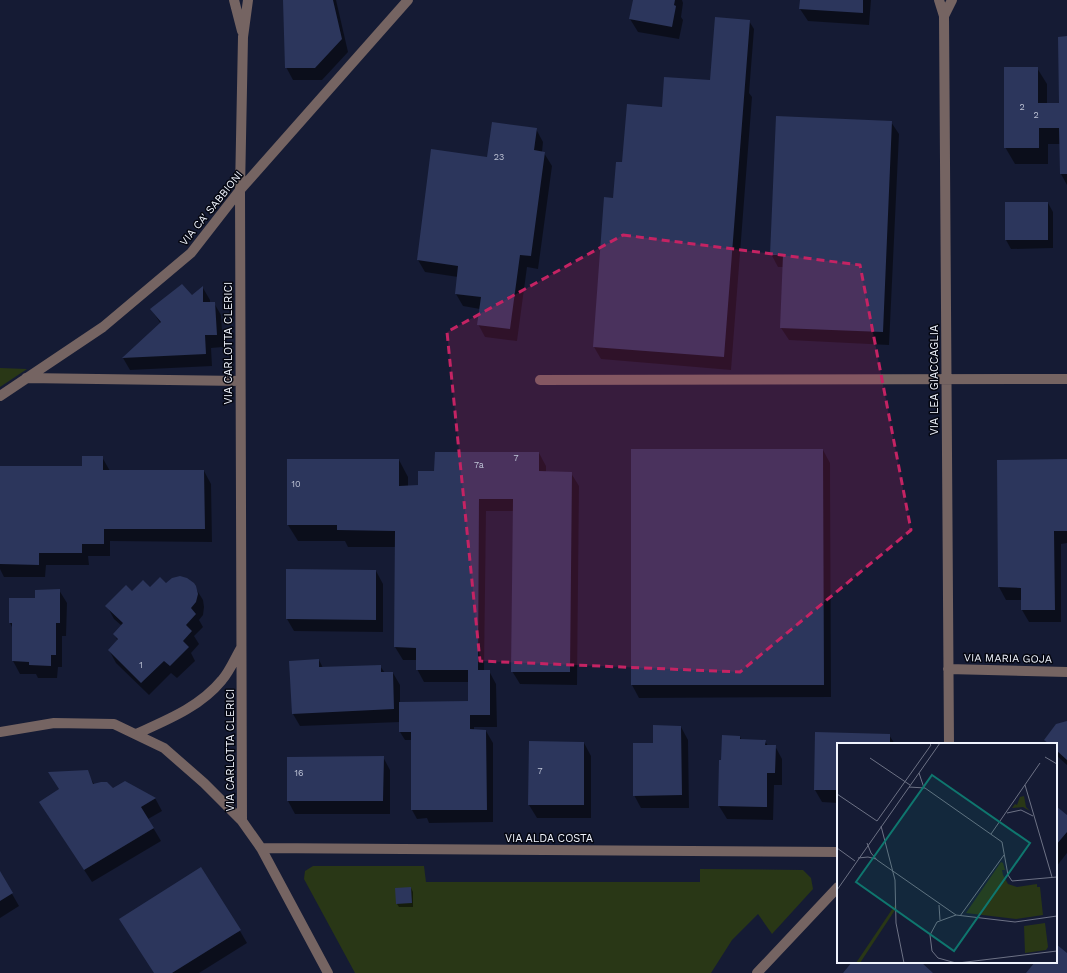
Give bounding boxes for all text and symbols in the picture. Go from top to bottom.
house number: 2 [1019,102,1025,112]
house number: 2 [1033,110,1039,120]
house number: 23 [494,152,504,162]
street label: VIA CA' SABBIONI [177,168,246,248]
street label: VIA CARLOTTA CLERICI [222,282,235,404]
street label: VIA LEA GIACCAGLIA [928,325,941,435]
house number: 7 [513,453,519,463]
house number: 7a [474,460,484,470]
house number: 10 [291,479,301,489]
street label: VIA MARIA GOJA [964,651,1052,666]
house number: 1 [139,660,143,670]
street label: VIA CARLOTTA CLERICI [224,689,237,811]
inset map [837,743,1057,963]
house number: 7 [537,766,543,776]
house number: 16 [295,768,303,778]
street label: VIA ALDA COSTA [505,832,593,845]

